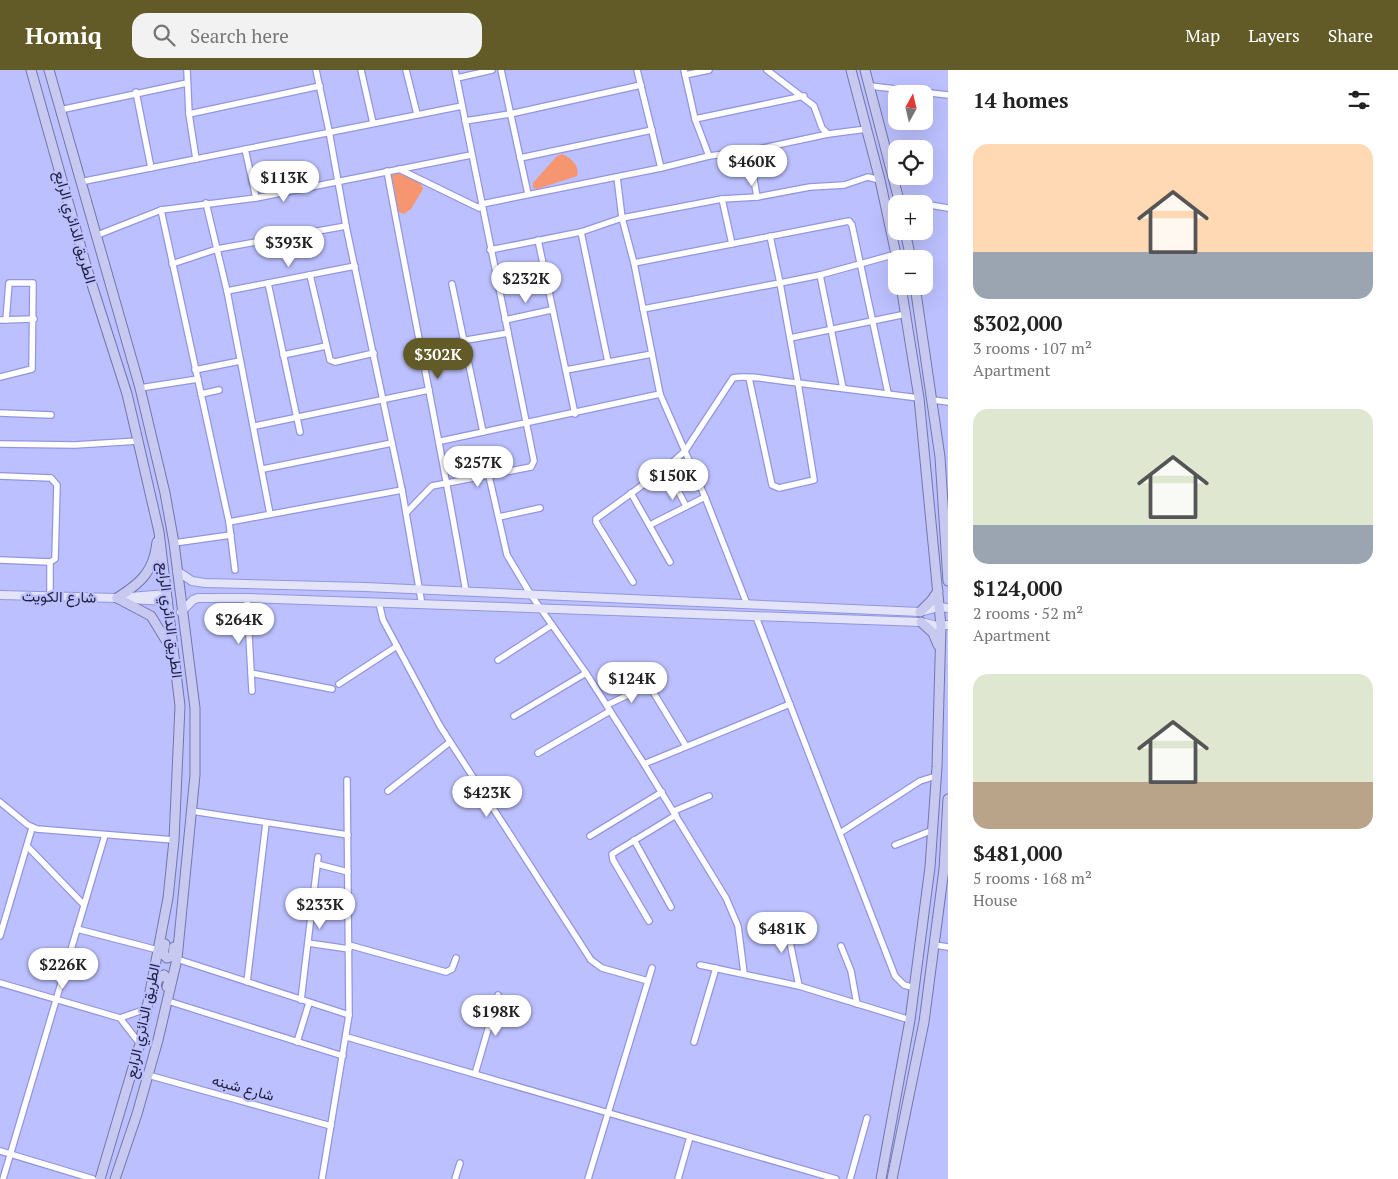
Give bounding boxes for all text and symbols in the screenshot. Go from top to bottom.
search box [132,13,482,58]
text: Homiq [25,19,102,51]
icon: search [150,21,178,49]
text: Search here [190,23,289,48]
text: Map [1185,23,1220,47]
text: Layers [1248,23,1300,47]
text: Share [1328,23,1373,47]
north arrow [888,85,932,130]
map controls [888,85,933,295]
text: 14 homes [973,86,1069,114]
icon: filters [1345,86,1373,114]
button: locate [888,140,933,185]
pin: $460K [717,144,787,187]
text: $460K [728,150,776,172]
pin: $113K [249,160,319,203]
text: $113K [260,166,308,188]
street label: الطريق الدائري الرابع [46,168,102,287]
icon: home [1128,177,1218,267]
button: + [888,195,933,240]
pin: $393K [254,226,324,268]
text: $393K [265,231,313,253]
button: − [888,250,933,295]
pin: $232K [491,262,561,304]
text: $232K [502,267,550,289]
text: $302,000 [973,309,1062,337]
text: 3 rooms · 107 m² [973,337,1092,359]
pin: $302K [403,338,473,380]
text: $302K [414,343,462,365]
text: Apartment [973,359,1050,381]
icon: home [1128,442,1218,532]
pin: $257K [443,446,513,488]
text: $257K [454,451,502,473]
pin: $150K [638,458,708,501]
text: $150K [649,464,697,486]
street label: الطريق الدائري الرابع [150,561,188,680]
text: $124,000 [973,574,1062,602]
street label: شارع الكويت [22,585,97,609]
pin: $264K [204,602,274,645]
text: 2 rooms · 52 m² [973,602,1083,624]
text: $264K [215,608,263,630]
text: Apartment [973,624,1050,646]
pin: $124K [597,662,667,704]
text: $124K [608,667,656,689]
icon: home [1128,707,1218,797]
pin: $423K [452,776,522,818]
text: $423K [463,781,511,803]
text: $481,000 [973,839,1062,867]
text: 5 rooms · 168 m² [973,867,1092,889]
pin: $233K [285,888,355,930]
text: House [973,889,1018,911]
text: $233K [296,893,344,915]
pin: $481K [747,912,817,954]
text: $481K [758,917,806,939]
pin: $226K [28,948,98,990]
text: $226K [39,953,87,975]
street label: الطريق الدائري الرابع [120,962,168,1081]
pin: $198K [461,994,531,1037]
text: $198K [472,1000,520,1022]
street label: شارع شبنه [209,1069,277,1107]

